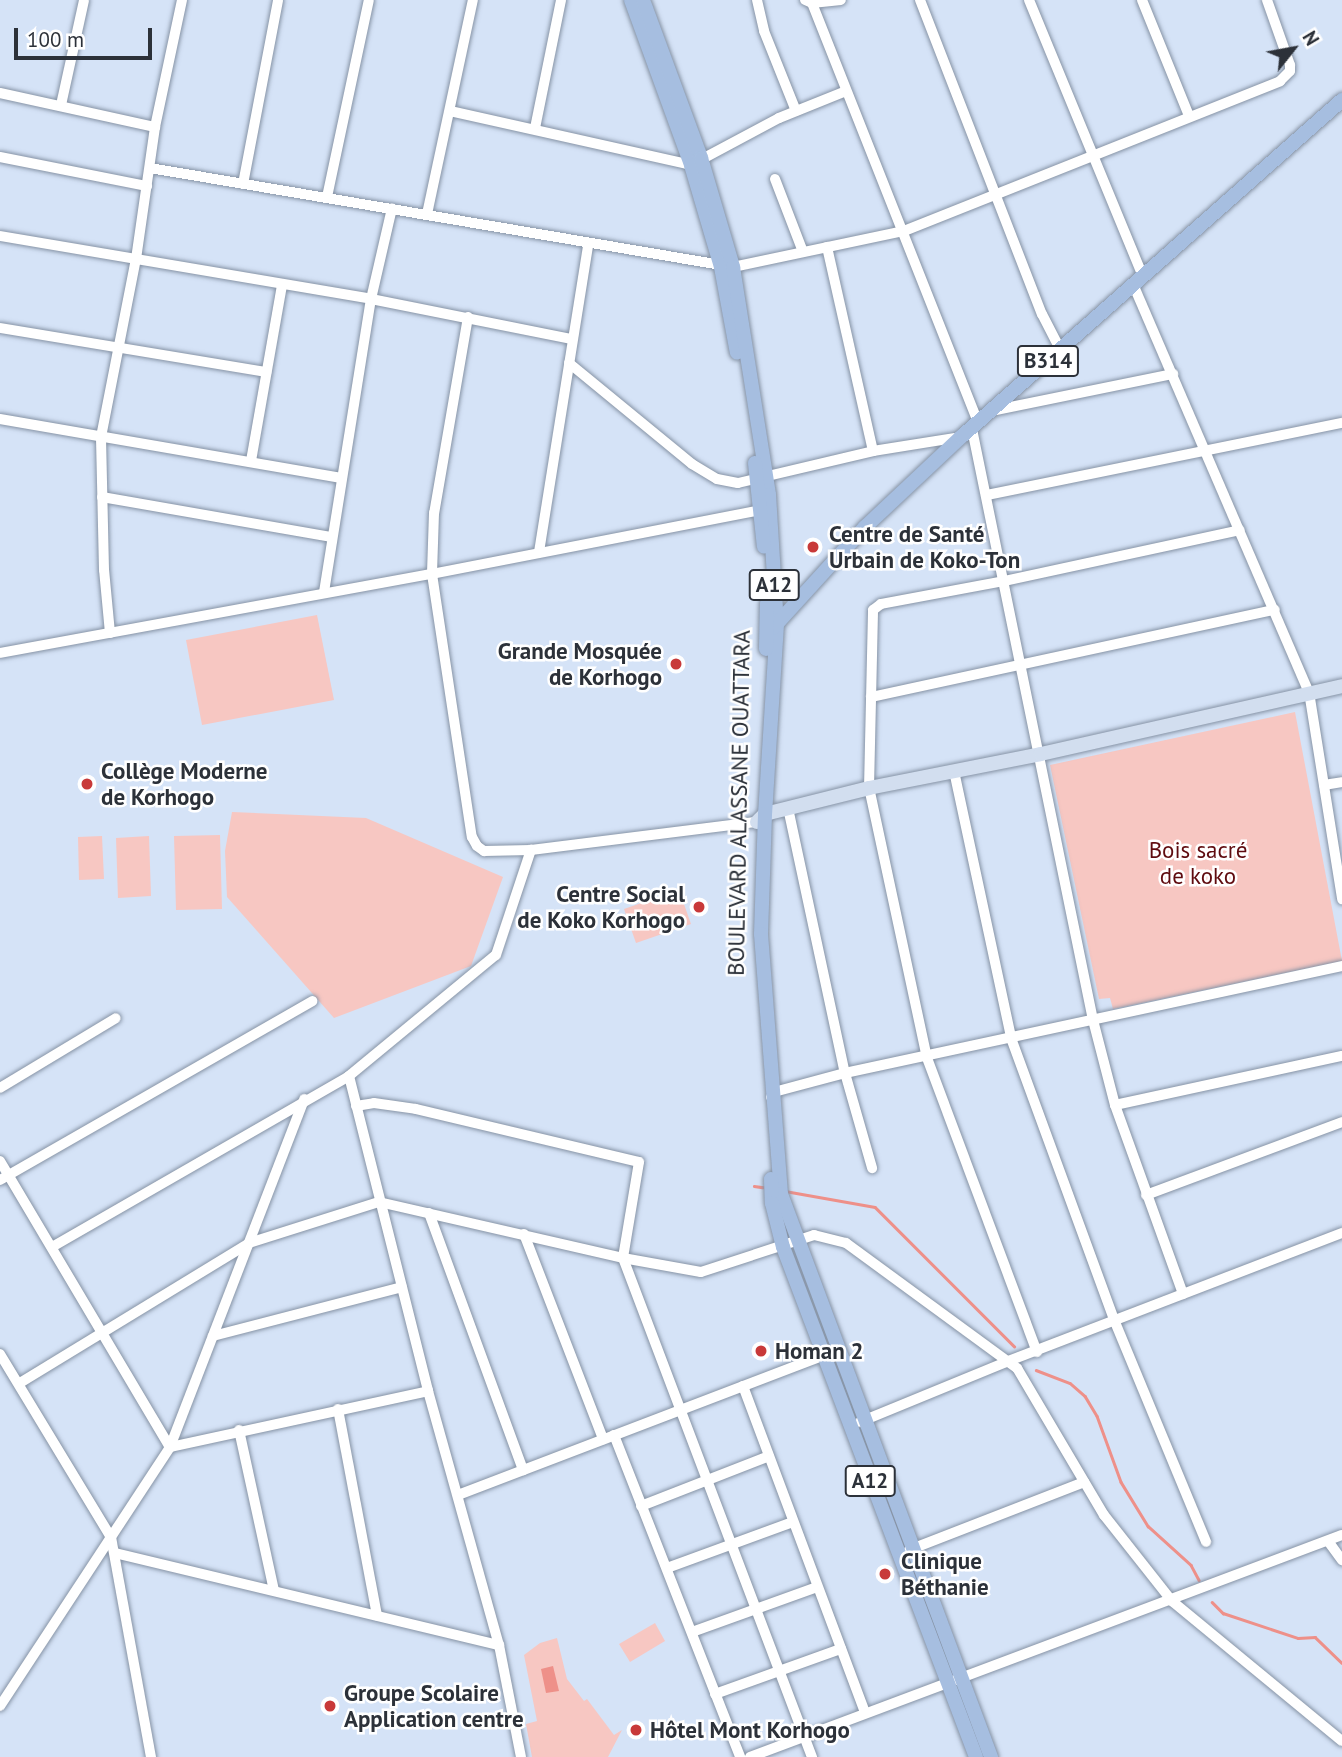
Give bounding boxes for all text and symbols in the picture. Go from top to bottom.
scale bar [18,14,156,58]
north arrow [1258,14,1328,84]
text: 100 m [27,26,84,53]
text: N [1297,27,1324,50]
road number: B314 [1016,344,1080,378]
place label: Centre de Santé Urbain de Koko-Ton [829,520,1020,574]
marker: Centre de Santé Urbain de Koko-Ton [803,537,823,557]
road number: A12 [748,568,800,602]
street label: BOULEVARD ALASSANE OUATTARA [722,629,756,977]
place label: Grande Mosquée de Korhogo [498,637,662,691]
marker: Grande Mosquée de Korhogo [668,656,684,672]
place label: Collège Moderne de Korhogo [101,757,267,811]
marker: Collège Moderne de Korhogo [79,776,95,792]
park label: Bois sacré de koko [1149,836,1247,890]
place label: Centre Social de Koko Korhogo [517,880,685,934]
marker: Centre Social de Koko Korhogo [691,899,707,915]
place label: Homan 2 [775,1337,864,1365]
marker: Homan 2 [753,1343,769,1359]
road number: A12 [844,1464,896,1498]
place label: Clinique Béthanie [901,1547,989,1601]
marker: Clinique Béthanie [875,1564,895,1584]
place label: Groupe Scolaire Application centre [344,1679,524,1733]
marker: Groupe Scolaire Application centre [322,1698,338,1714]
place label: Hôtel Mont Korhogo [650,1716,850,1744]
marker: Hôtel Mont Korhogo [628,1722,644,1738]

